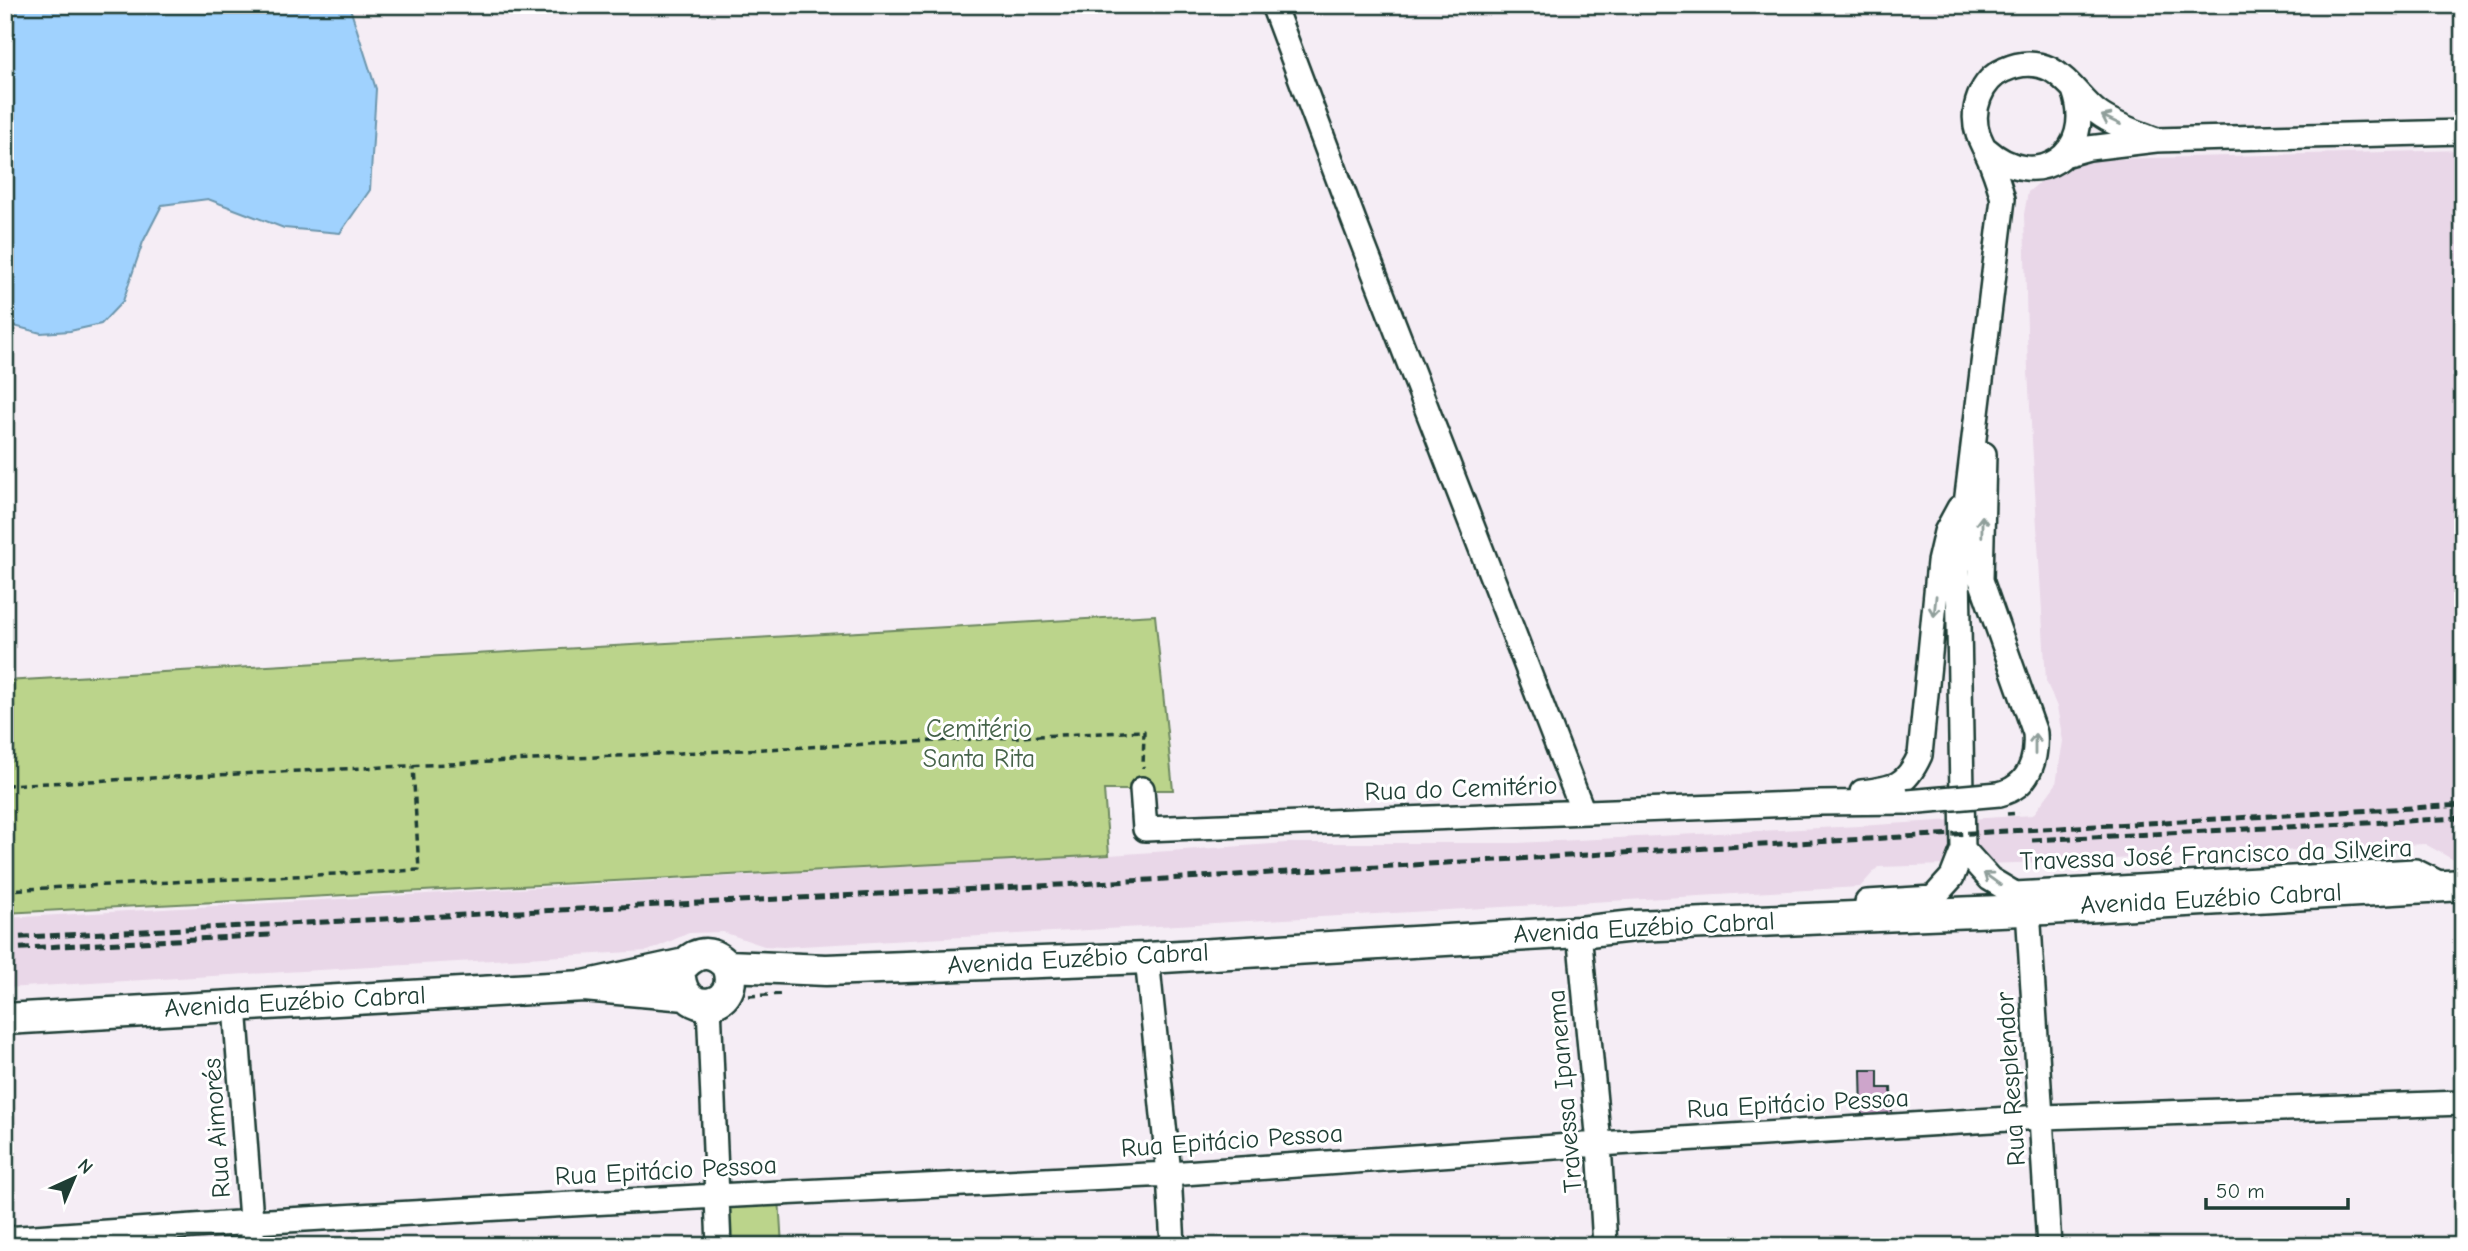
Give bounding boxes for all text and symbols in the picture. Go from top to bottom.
one-way arrow [2101,113,2122,127]
one-way arrow [1975,515,1989,538]
one-way arrow [1928,594,1941,617]
park label: Cemitério Santa Rita [923,714,1035,774]
one-way arrow [2028,733,2041,756]
street label: Rua do Cemitério [1364,771,1558,807]
street label: Travessa José Francisco da Silveira [2019,833,2413,877]
one-way arrow [1983,872,2002,886]
street label: Avenida Euzébio Cabral [2079,877,2343,921]
street label: Avenida Euzébio Cabral [1512,906,1776,950]
street label: Avenida Euzébio Cabral [946,937,1210,981]
street label: Avenida Euzébio Cabral [163,980,427,1024]
street label: Travessa Ipanema [1541,988,1589,1194]
street label: Rua Resplendor [1990,990,2032,1167]
street label: Rua Aimorés [197,1057,237,1199]
street label: Rua Epitácio Pessoa [1686,1083,1910,1125]
street label: Rua Epitácio Pessoa [1120,1118,1344,1164]
north arrow [38,1142,108,1212]
street label: Rua Epitácio Pessoa [554,1150,778,1192]
text: N [73,1154,97,1179]
scale bar [2206,1167,2347,1211]
text: 50 m [2216,1179,2265,1203]

